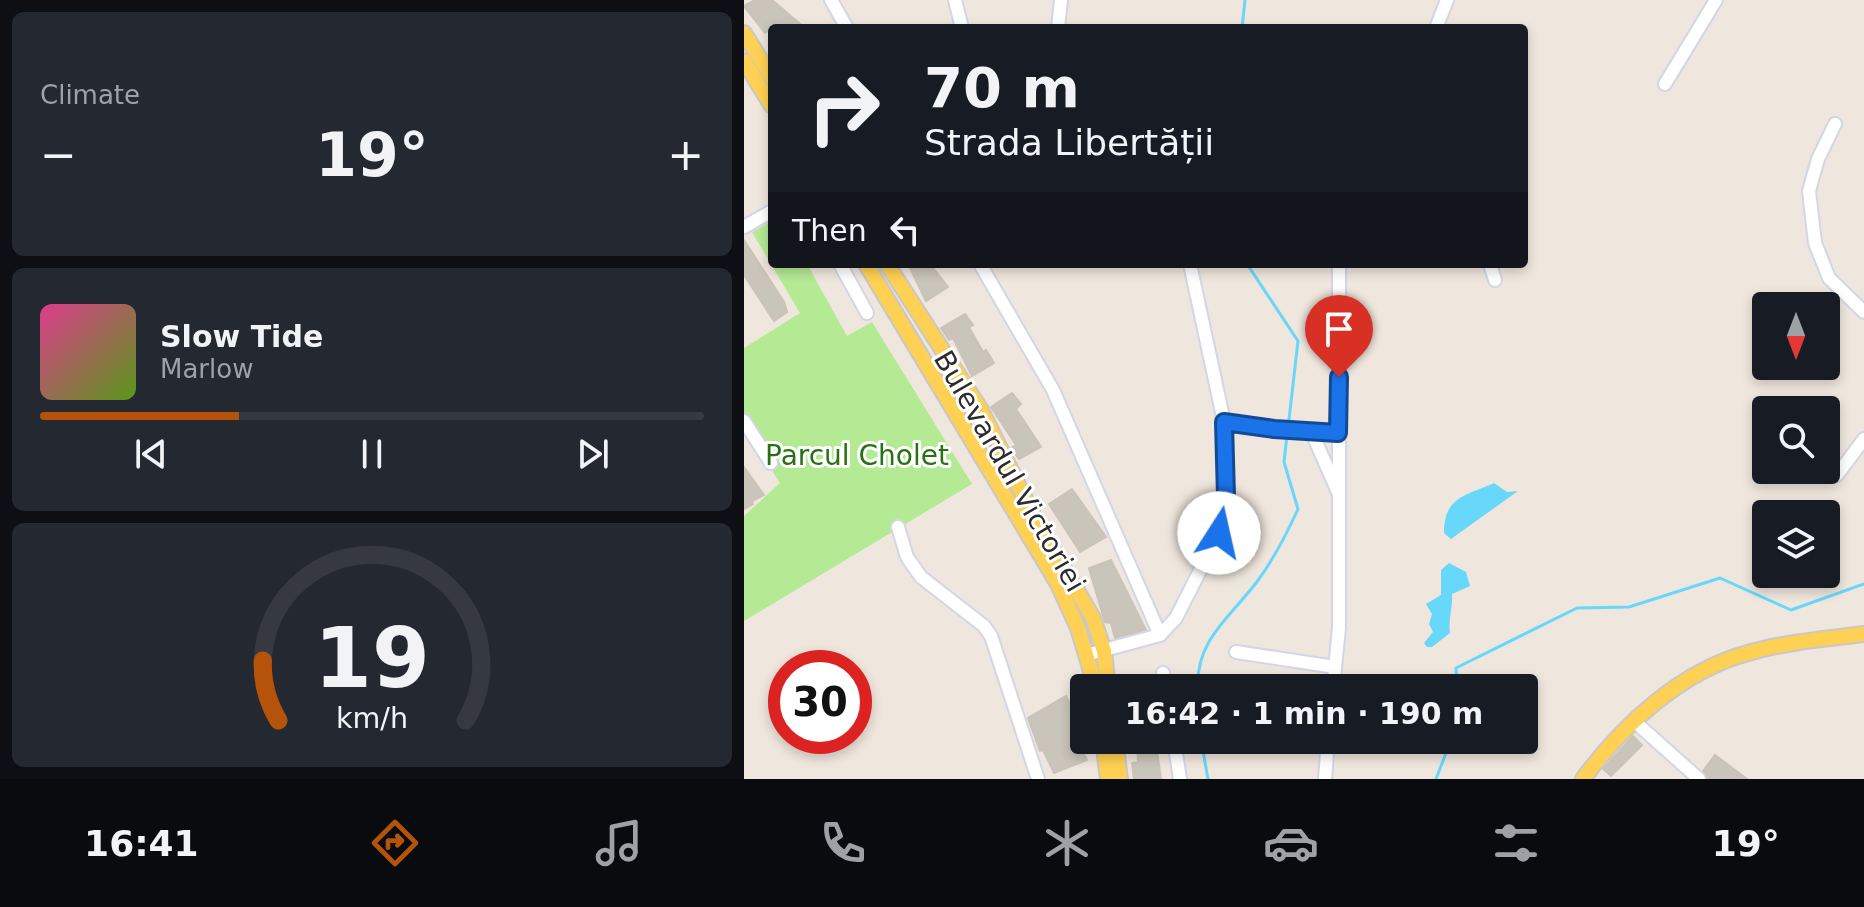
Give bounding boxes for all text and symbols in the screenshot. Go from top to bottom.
text: 70 m [924,55,1080,120]
icon: right [792,56,896,160]
text: Climate [40,80,140,110]
text: 19° [315,120,429,190]
text: Strada Libertății [924,122,1214,163]
text: − [40,129,77,180]
text: + [667,129,704,180]
icon: left [883,208,927,252]
text: Then [792,213,867,248]
north arrow [1752,292,1840,380]
map controls [1752,292,1840,588]
pin [1305,295,1373,377]
icon: arrive [1317,307,1361,351]
text: Slow Tide [160,319,323,354]
street label: Bulevardul Victoriei [927,345,1092,598]
text: Marlow [160,354,253,384]
button: search [1752,396,1840,484]
icon: previous [129,432,173,476]
icon: pause [350,432,394,476]
icon: next [571,432,615,476]
park label: Parcul Cholet [765,439,949,472]
position arrow [1177,491,1261,575]
button: layers [1752,500,1840,588]
text: 19 [314,610,430,707]
speed limit sign: 30 [768,650,872,754]
text: 16:42 · 1 min · 190 m [1125,696,1483,731]
text: km/h [336,701,408,735]
icon: directions [367,815,423,871]
icon: music [591,815,647,871]
icon: phone [815,815,871,871]
icon: climate [1039,815,1095,871]
icon: car [1263,815,1319,871]
icon: filters [1488,815,1544,871]
text: 16:41 [84,823,199,864]
text: 19° [1712,823,1780,864]

